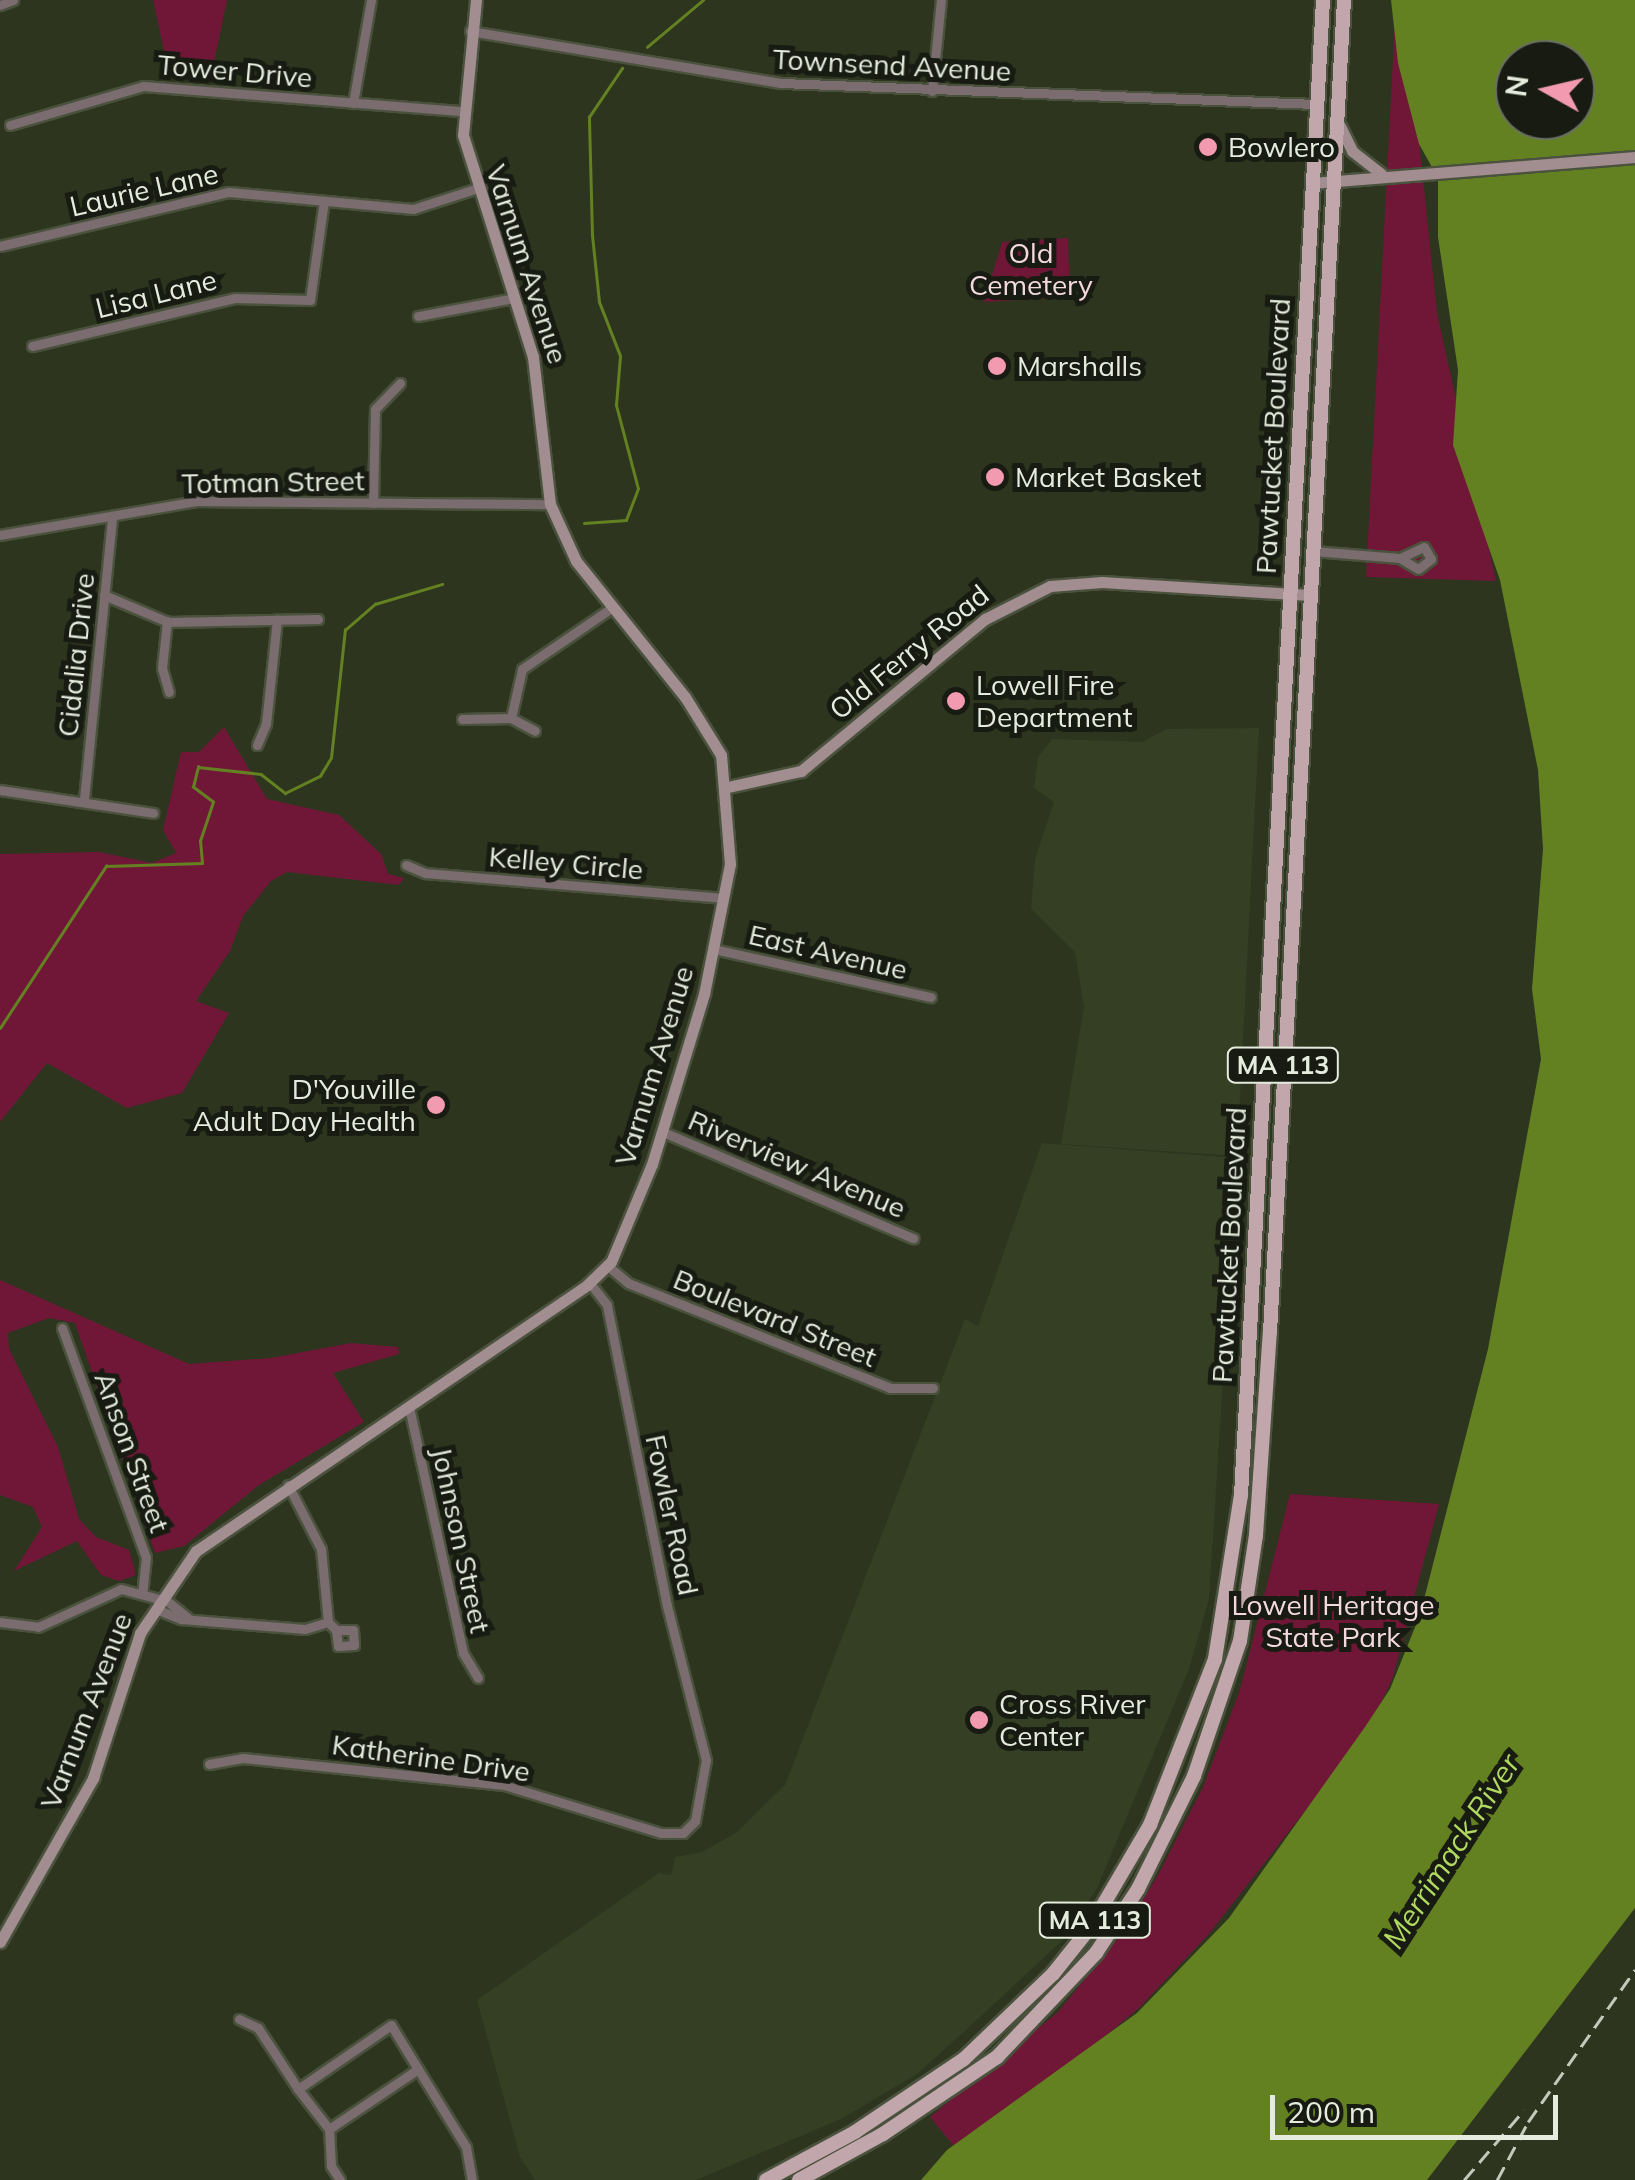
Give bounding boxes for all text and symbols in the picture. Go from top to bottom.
north arrow [1495,40,1595,140]
street label: Townsend Avenue [772,42,1012,88]
street label: Tower Drive [156,48,314,94]
text: N [1498,73,1536,99]
place label: Bowlero [1228,130,1335,164]
marker: Bowlero [1197,136,1219,158]
street label: Laurie Lane [67,157,221,223]
street label: Varnum Avenue [479,160,575,368]
park label: Old Cemetery [969,236,1093,302]
street label: Lisa Lane [92,263,220,325]
street label: Pawtucket Boulevard [1249,297,1297,575]
place label: Marshalls [1017,349,1142,383]
marker: Marshalls [986,355,1008,377]
place label: Market Basket [1015,460,1201,494]
street label: Totman Street [181,464,365,500]
marker: Market Basket [984,466,1006,488]
street label: Cidalia Drive [51,571,101,739]
street label: Old Ferry Road [823,578,995,726]
place label: Lowell Fire Department [976,668,1132,734]
marker: Lowell Fire Department [945,690,967,712]
street label: Kelley Circle [487,840,645,886]
street label: East Avenue [746,917,910,987]
street label: Varnum Avenue [608,962,700,1170]
road number: MA 113 [1226,1045,1340,1085]
place label: D'Youville Adult Day Health [193,1072,416,1138]
marker: D'Youville Adult Day Health [425,1094,447,1116]
street label: Riverview Avenue [683,1103,911,1225]
street label: Pawtucket Boulevard [1205,1106,1253,1384]
street label: Boulevard Street [669,1262,881,1374]
street label: Anson Street [87,1367,177,1537]
street label: Fowler Road [639,1432,705,1598]
street label: Johnson Street [425,1444,497,1636]
park label: Lowell Heritage State Park [1231,1588,1435,1654]
street label: Varnum Avenue [33,1608,139,1814]
place label: Cross River Center [999,1687,1145,1753]
marker: Cross River Center [968,1709,990,1731]
street label: Katherine Drive [330,1727,532,1789]
water label: Merrimack River [1375,1747,1527,1955]
road number: MA 113 [1038,1900,1152,1940]
scale bar [1275,2075,1562,2137]
text: 200 m [1287,2093,1375,2131]

